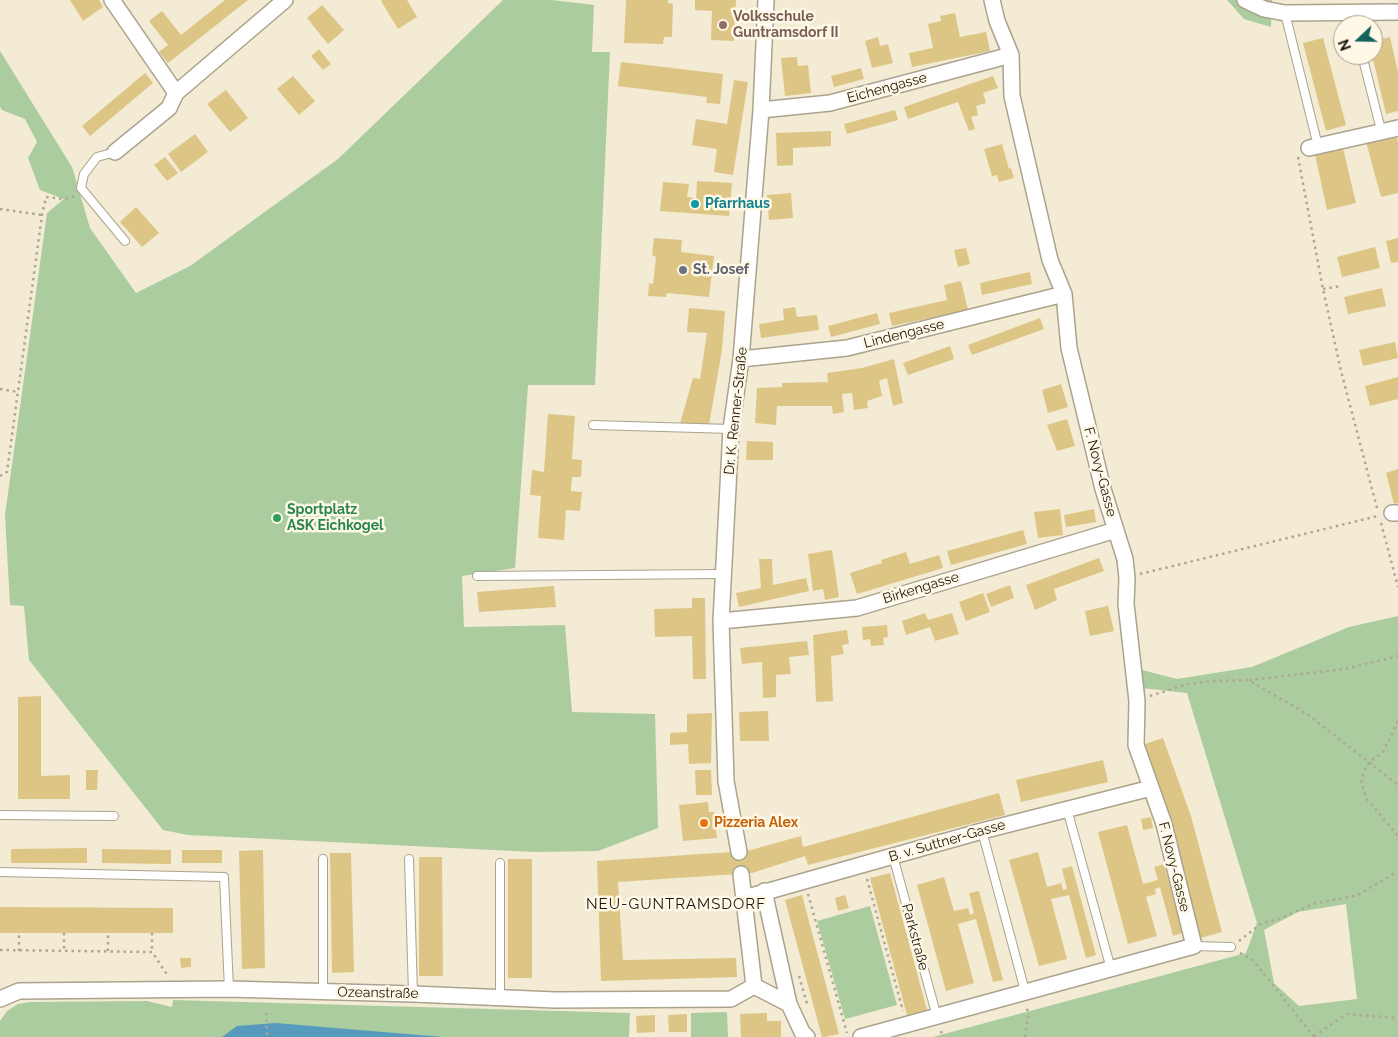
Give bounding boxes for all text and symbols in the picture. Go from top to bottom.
place label: Volksschule Guntramsdorf II [733,9,838,41]
north arrow [1333,15,1383,65]
marker: Volksschule Guntramsdorf II [717,19,729,31]
text: N [1336,37,1354,53]
street label: Eichengasse [845,69,929,107]
place label: Pfarrhaus [705,196,770,212]
marker: Pfarrhaus [689,198,701,210]
place label: St. Josef [693,262,749,278]
marker: St. Josef [677,264,689,276]
street label: Lindengasse [862,316,946,352]
street label: Dr. K. Renner-Straße [721,346,751,476]
street label: F. Novy-Gasse [1080,425,1120,519]
place label: Sportplatz ASK Eichkogel [287,502,384,534]
marker: Sportplatz ASK Eichkogel [271,512,283,524]
street label: Birkengasse [881,568,961,608]
place label: Pizzeria Alex [714,815,798,831]
street label: B. v. Suttner-Gasse [887,816,1007,866]
marker: Pizzeria Alex [698,817,710,829]
street label: F. Novy-Gasse [1155,820,1193,914]
district label: NEU-GUNTRAMSDORF [584,895,768,913]
street label: Parkstraße [898,902,932,972]
street label: Ozeanstraße [337,984,419,1002]

